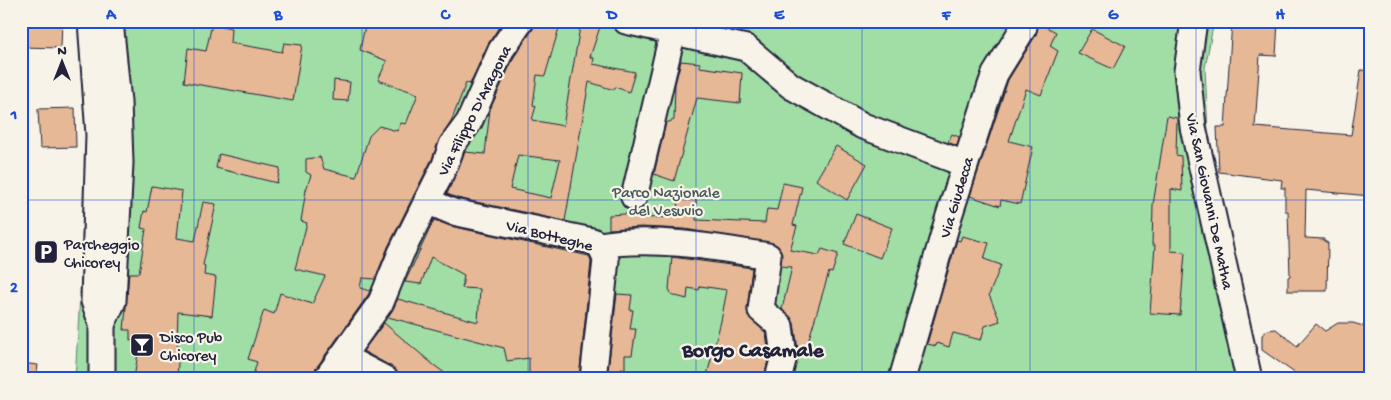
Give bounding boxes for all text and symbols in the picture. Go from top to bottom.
text: A [105,7,117,26]
text: B [273,7,283,26]
text: C [440,7,451,26]
text: D [605,7,618,26]
text: E [774,7,785,26]
text: F [941,7,952,26]
text: G [1108,7,1119,26]
text: H [1275,7,1285,26]
north arrow [38,38,88,88]
street label: Via Filippo D'Aragona [435,42,518,181]
text: N [57,43,67,60]
text: 1 [10,107,17,126]
street label: Via San Giovanni De Matha [1179,111,1236,293]
street label: Via Giudecca [937,154,980,242]
park label: Parco Nazionale del Vesuvio [611,185,720,222]
street label: Via Botteghe [503,217,595,258]
place label: Parcheggio Chicorey [63,237,140,274]
parking icon: Parcheggio Chicorey [33,239,59,265]
text: 2 [10,280,18,299]
place label: Disco Pub Chicorey [159,330,223,367]
bar icon: Disco Pub Chicorey [129,332,155,358]
district label: Borgo Casamale [681,340,825,365]

